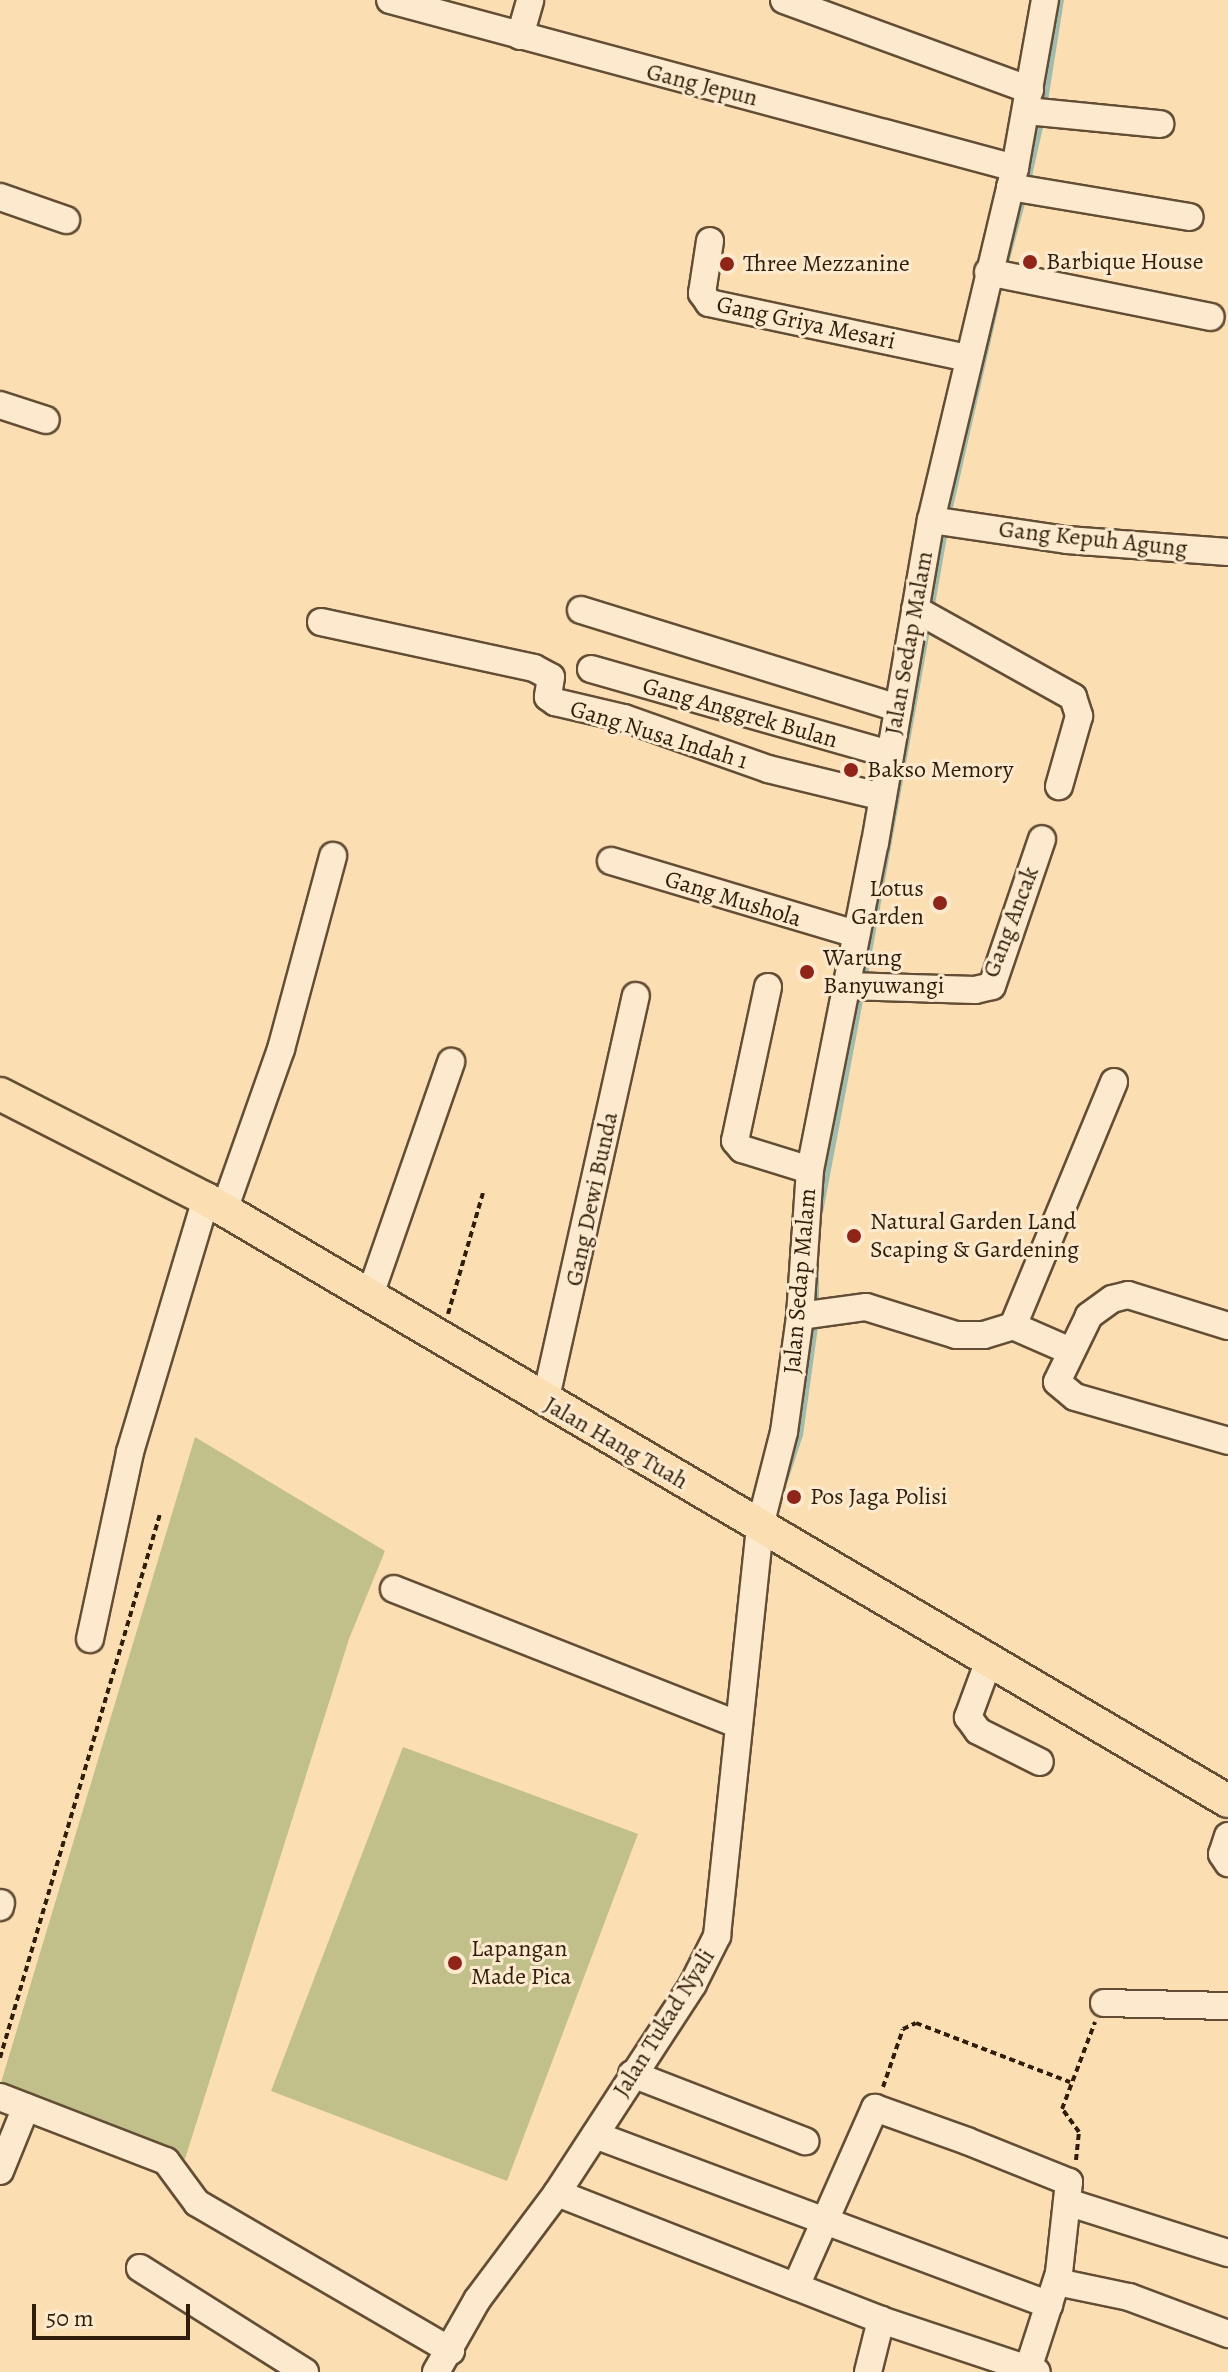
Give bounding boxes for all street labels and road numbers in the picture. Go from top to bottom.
street label: Gang Jepun [644,57,760,113]
street label: Gang Griya Mesari [714,290,898,356]
street label: Gang Kepuh Agung [997,515,1189,563]
street label: Jalan Sedap Malam [879,549,939,737]
street label: Gang Anggrek Bulan [639,671,841,755]
street label: Gang Nusa Indah 1 [567,694,751,776]
street label: Gang Ancak [977,862,1045,982]
street label: Gang Mushola [661,865,805,933]
street label: Gang Dewi Bunda [559,1109,625,1289]
street label: Jalan Sedap Malam [778,1187,822,1375]
street label: Jalan Hang Tuah [539,1390,693,1496]
street label: Jalan Tukad Nyali [607,1943,721,2103]

